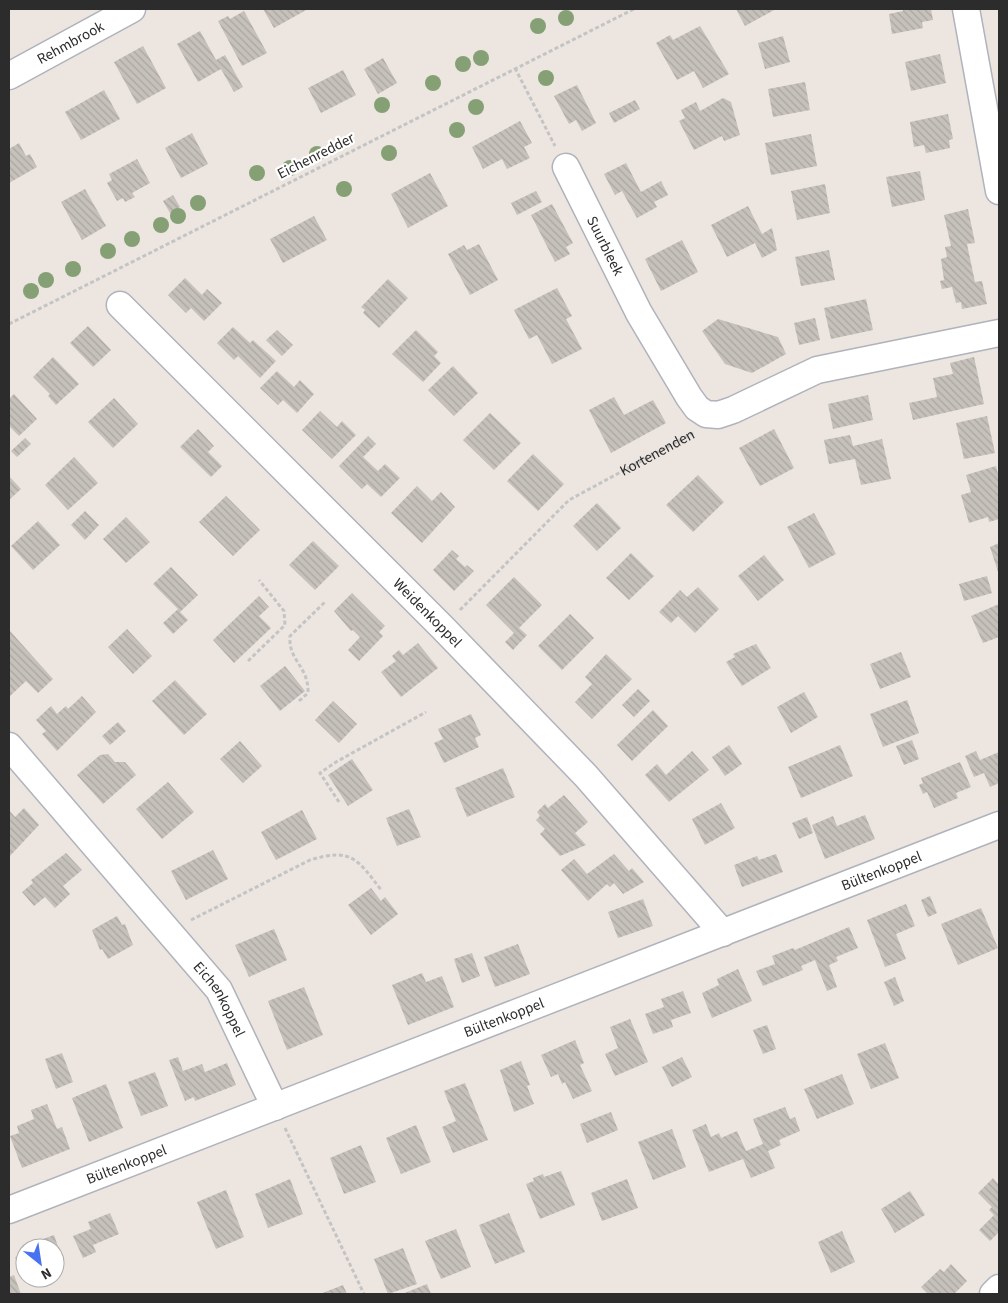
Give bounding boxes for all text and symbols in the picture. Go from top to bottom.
street label: Rehmbrook [33,15,108,69]
street label: Eichenredder [274,127,359,184]
street label: Suurbleek [582,212,629,280]
street label: Kortenenden [616,424,698,481]
street label: Weidenkoppel [388,573,467,652]
street label: Bültenkoppel [838,846,925,896]
street label: Eichenkoppel [188,957,250,1041]
street label: Bültenkoppel [461,992,547,1043]
street label: Bültenkoppel [83,1139,170,1189]
north arrow [15,1238,65,1288]
text: N [37,1262,55,1284]

